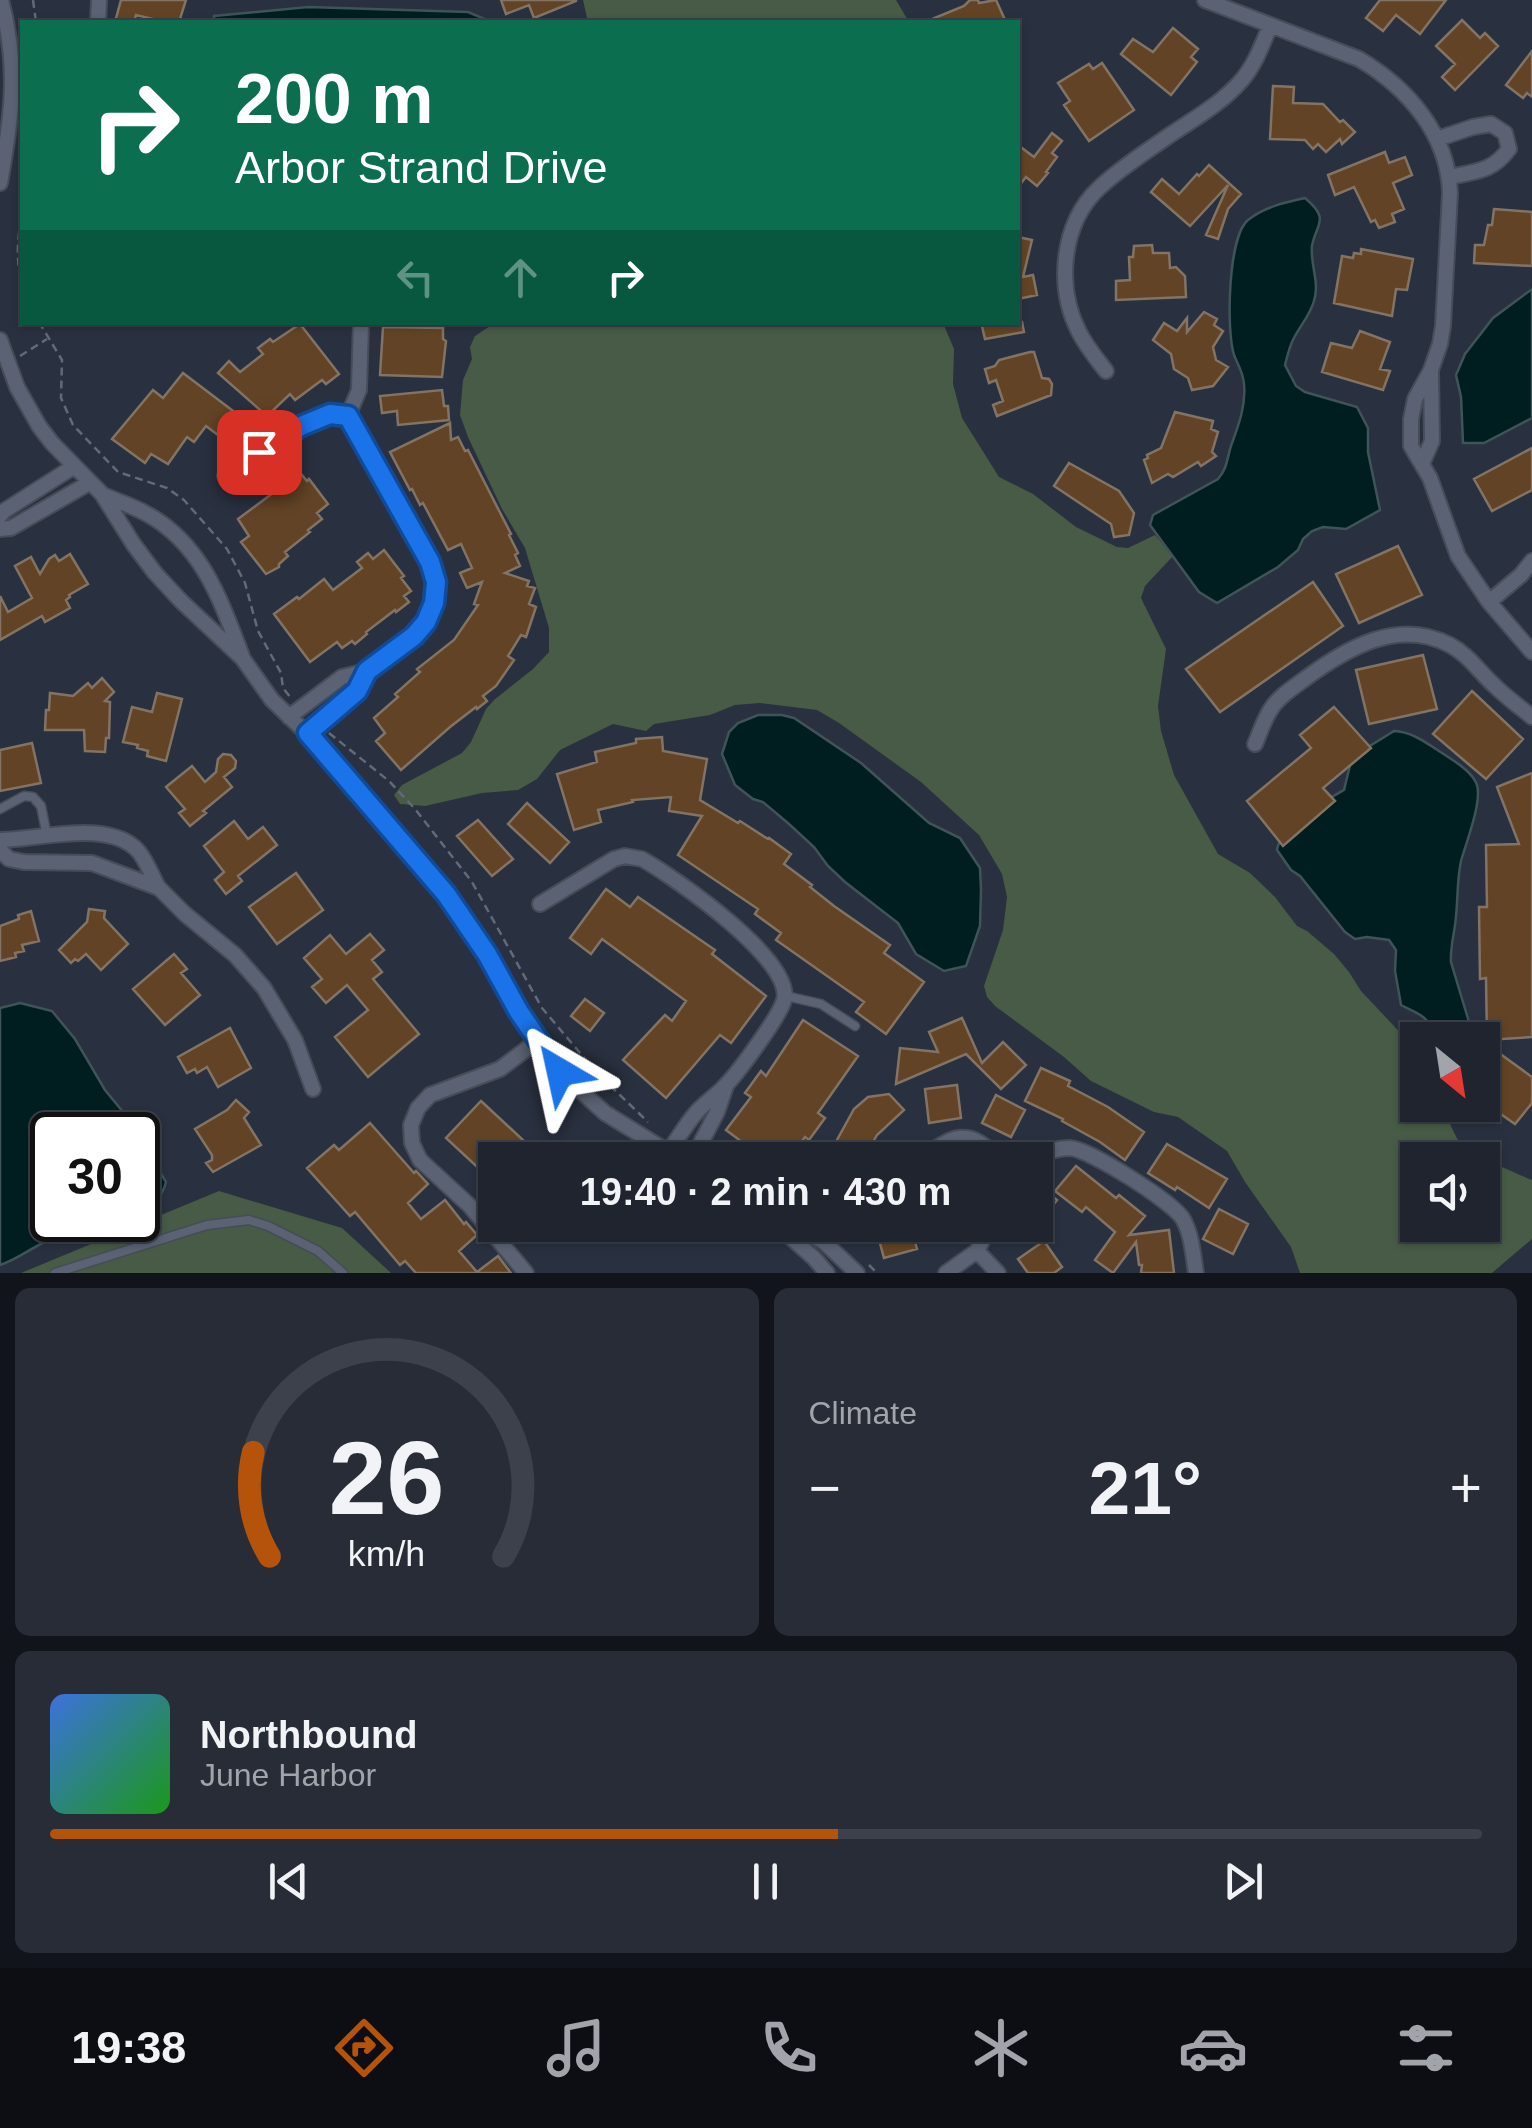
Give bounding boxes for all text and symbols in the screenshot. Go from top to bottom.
icon: right [70,60,200,190]
text: 200 m [235,60,433,138]
text: Arbor Strand Drive [235,142,608,193]
icon: left [388,250,443,305]
icon: ahead [493,250,548,305]
icon: right [598,250,653,305]
pin [217,410,302,495]
icon: arrive [232,425,287,480]
position arrow [508,1020,612,1124]
north arrow [1400,1022,1500,1122]
map controls [1400,1022,1500,1242]
speed limit sign: 30 [30,1112,160,1242]
button: sound [1400,1142,1500,1242]
text: 19:40 · 2 min · 430 m [580,1171,951,1213]
text: Climate [809,1395,917,1431]
text: 26 [329,1420,445,1536]
text: 21° [1089,1446,1202,1530]
text: − [809,1457,841,1519]
text: + [1450,1457,1482,1519]
text: km/h [348,1534,425,1574]
text: Northbound [200,1714,417,1756]
text: June Harbor [200,1757,376,1793]
icon: previous [261,1854,316,1909]
icon: pause [738,1854,793,1909]
icon: next [1216,1854,1271,1909]
icon: directions [329,2013,399,2083]
icon: music [541,2013,611,2083]
icon: phone [754,2013,824,2083]
icon: climate [966,2013,1036,2083]
icon: car [1178,2013,1248,2083]
icon: filters [1391,2013,1461,2083]
text: 19:38 [71,2022,186,2073]

